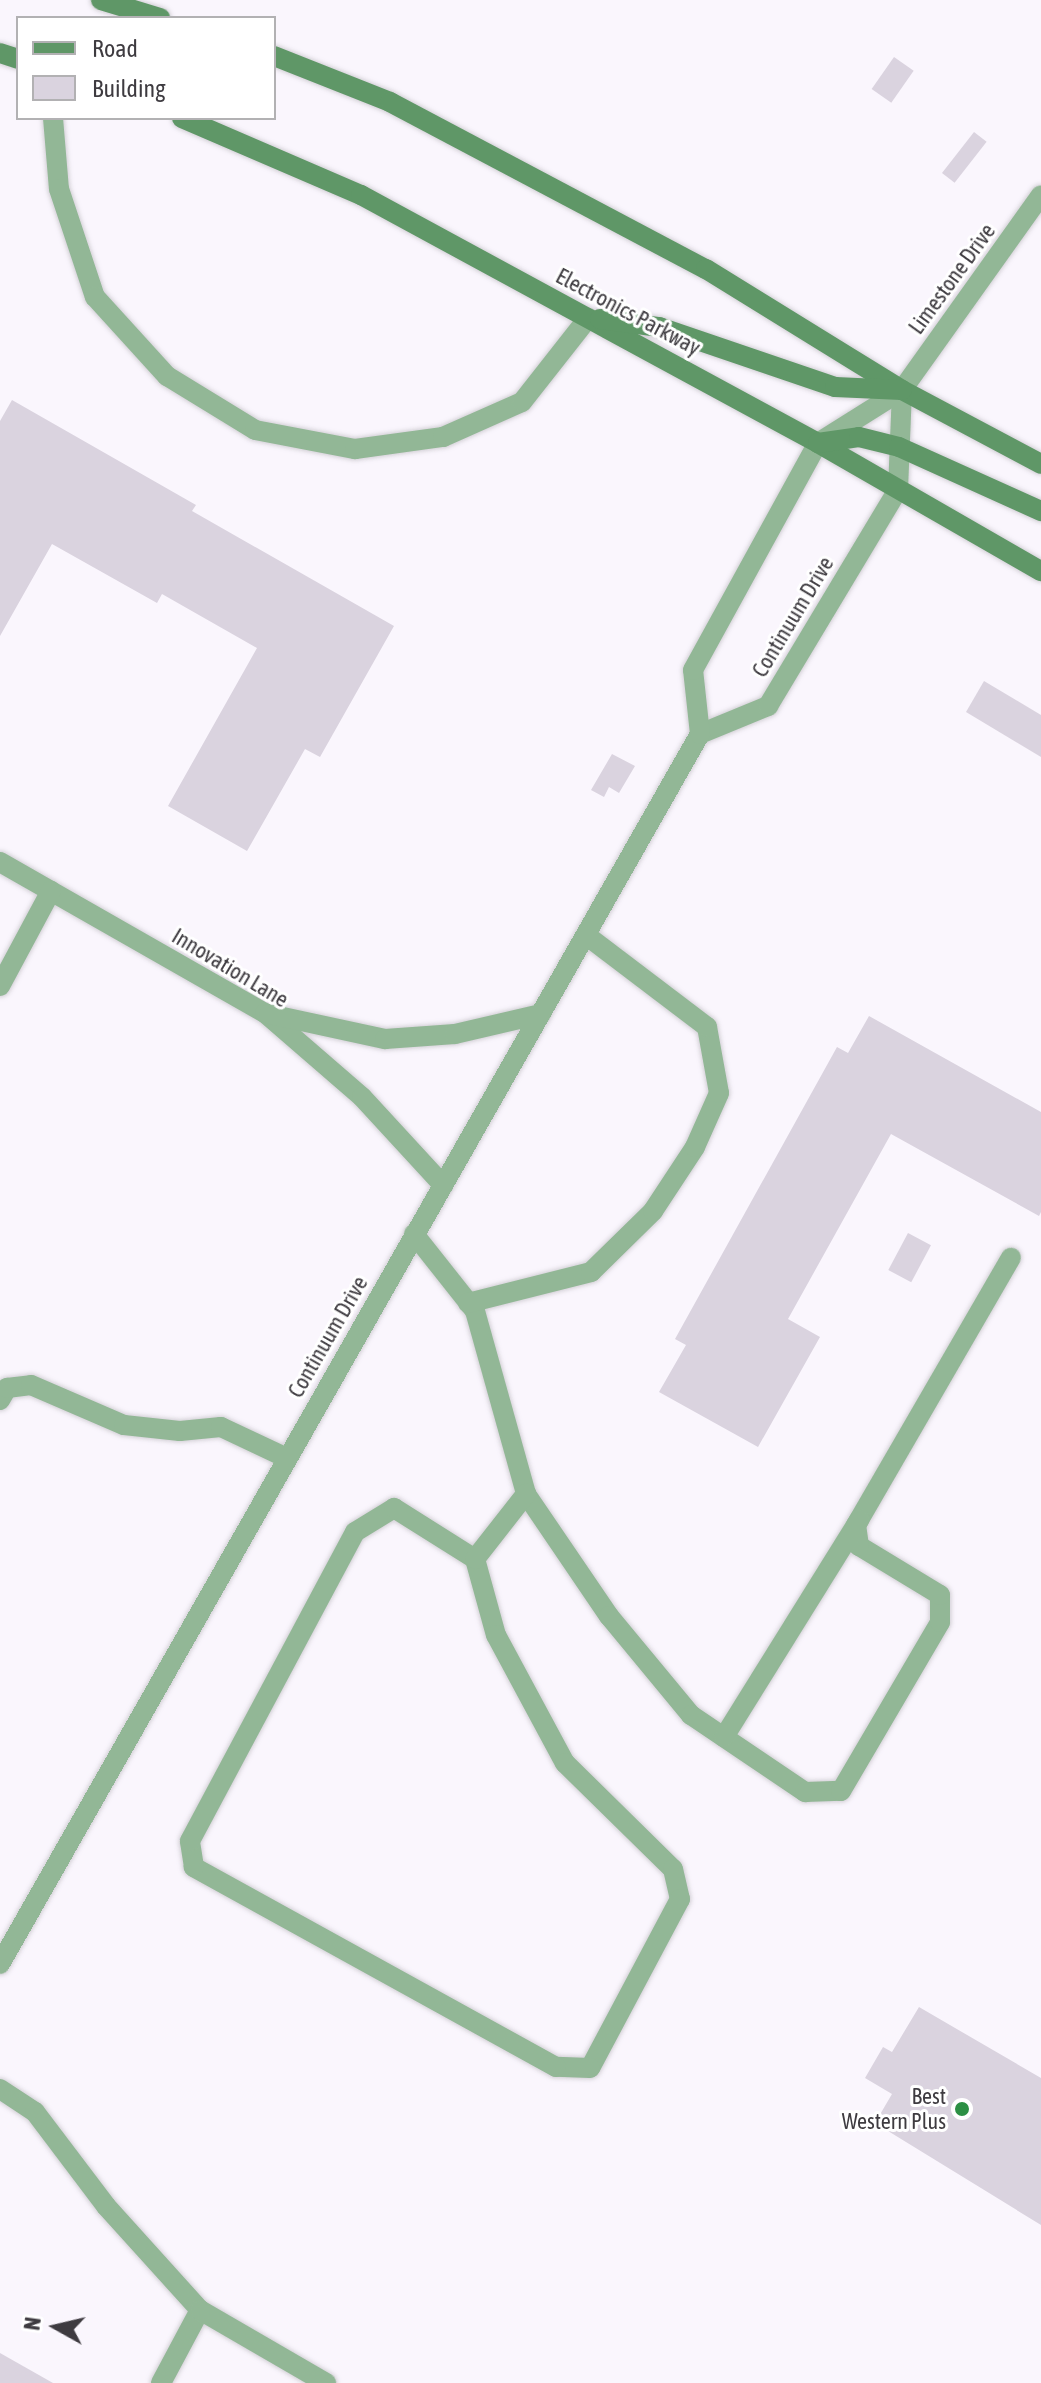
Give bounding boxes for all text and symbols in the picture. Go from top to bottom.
legend [16,16,276,120]
text: Road [92,35,138,62]
text: Building [92,75,165,102]
street label: Limestone Drive [903,219,1001,339]
street label: Electronics Parkway [551,263,705,361]
street label: Continuum Drive [747,552,839,682]
street label: Innovation Lane [167,923,293,1013]
street label: Continuum Drive [283,1272,373,1402]
place label: Best Western Plus [842,2083,946,2134]
marker: Best Western Plus [953,2100,971,2118]
north arrow [16,2287,96,2367]
text: N [18,2315,46,2332]

